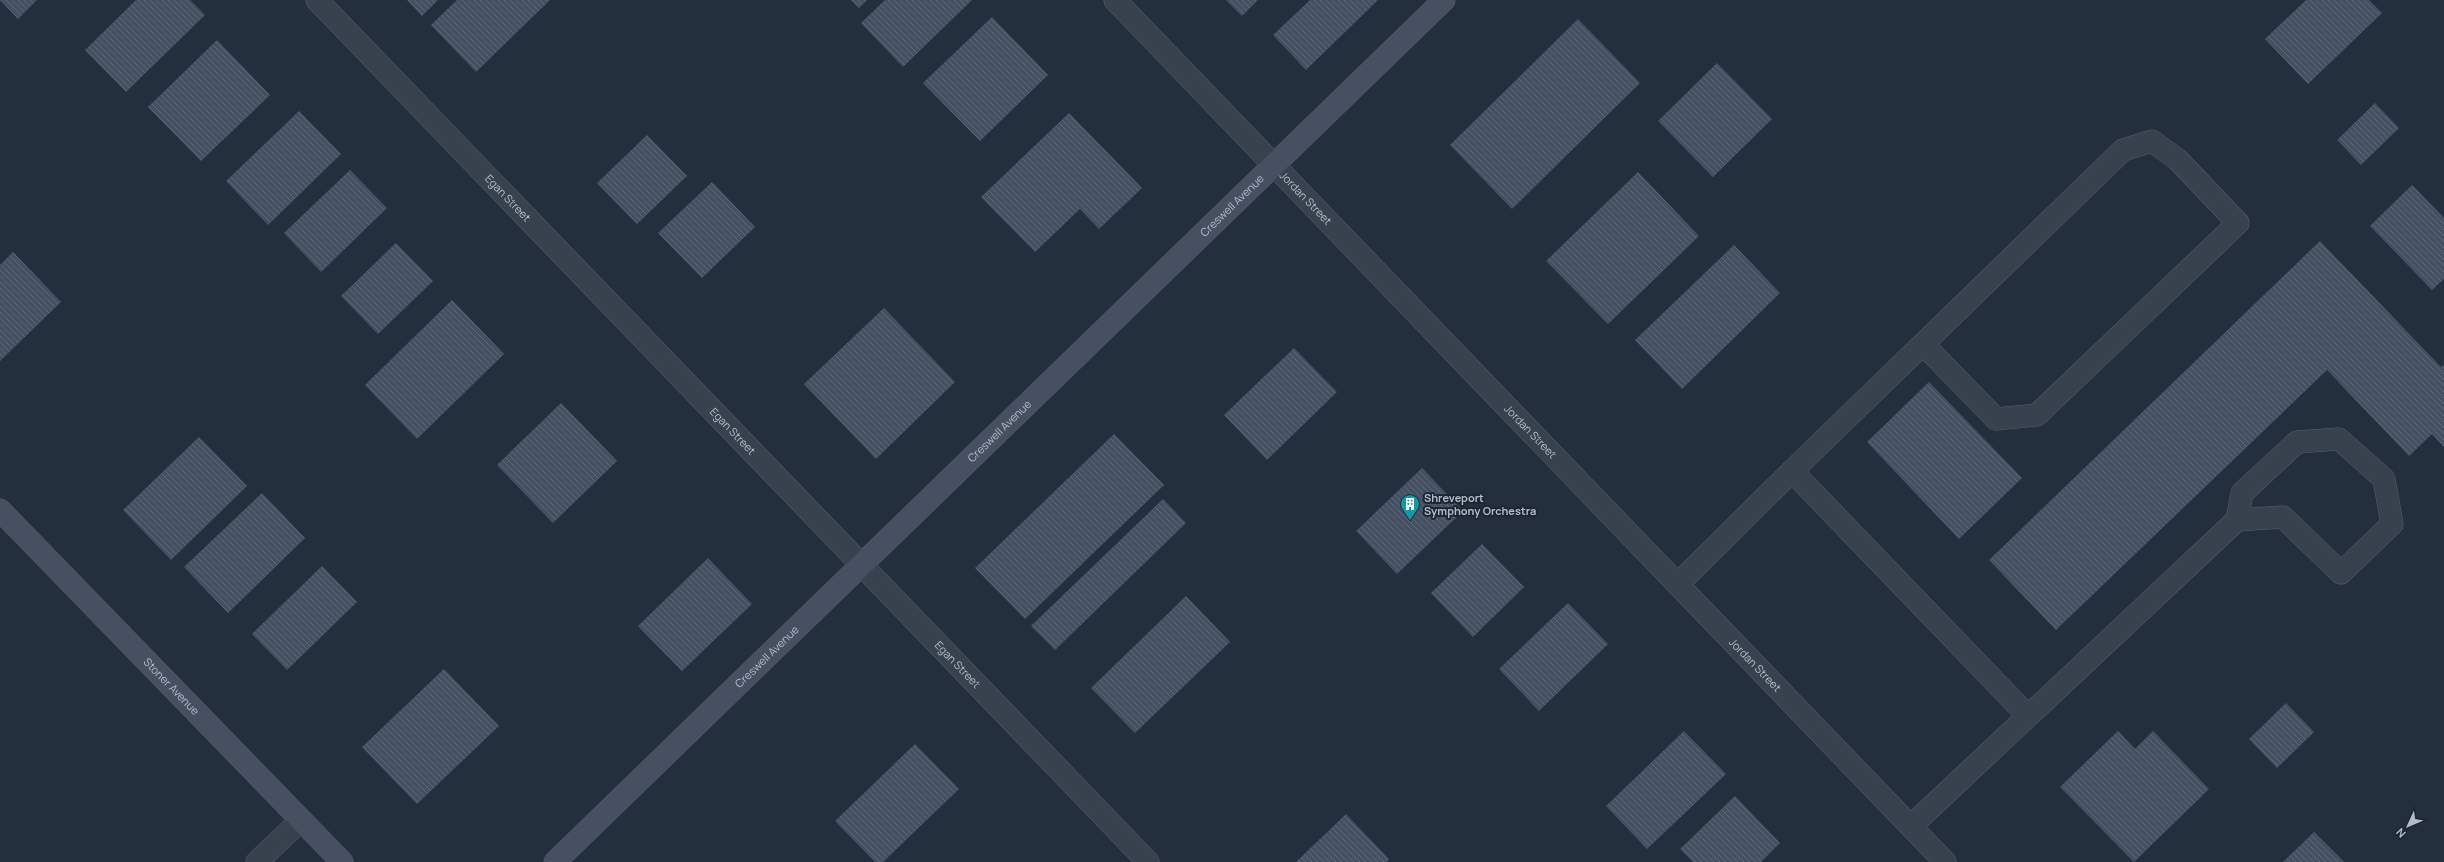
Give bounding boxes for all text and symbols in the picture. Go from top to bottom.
street label: Jordan Street [1277,168,1336,228]
street label: Creswell Avenue [1196,170,1267,240]
street label: Egan Street [482,171,534,224]
street label: Creswell Avenue [964,396,1035,465]
street label: Jordan Street [1501,401,1560,461]
street label: Egan Street [707,404,759,458]
place label: Shreveport Symphony Orchestra [1424,490,1536,518]
building icon: Shreveport Symphony Orchestra [1399,493,1421,521]
street label: Creswell Avenue [731,621,802,691]
street label: Jordan Street [1726,634,1785,695]
street label: Egan Street [932,637,984,691]
street label: Stoner Avenue [141,654,203,718]
north arrow [2388,806,2428,846]
text: N [2392,825,2409,841]

